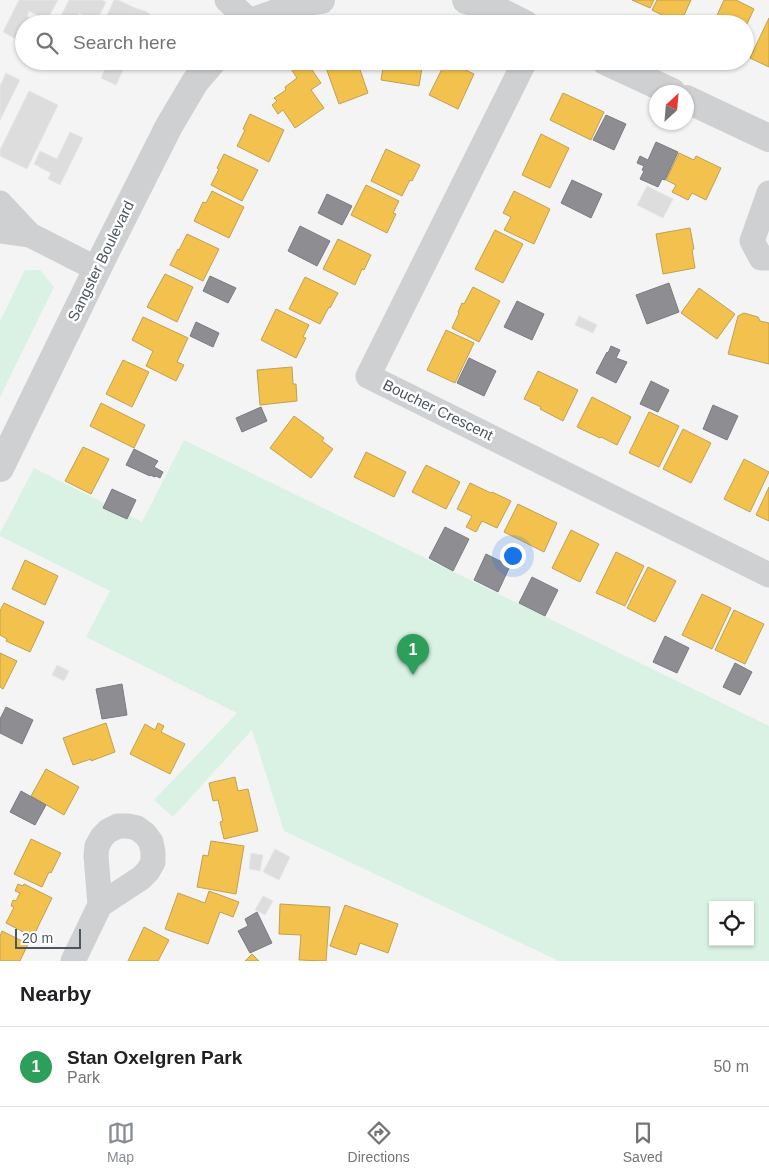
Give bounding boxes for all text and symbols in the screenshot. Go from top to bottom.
search box [15,15,754,70]
icon: search [33,29,61,57]
text: Search here [73,32,177,53]
north arrow [649,85,694,130]
street label: Sangster Boulevard [64,198,137,324]
street label: Boucher Crescent [381,376,497,444]
your location [500,543,526,569]
pin: 1 [397,634,429,675]
map controls [709,901,754,946]
button: locate [709,901,754,946]
scale bar [15,926,81,949]
text: 20 m [22,930,53,946]
text: Nearby [20,982,91,1005]
text: Stan Oxelgren Park [67,1047,242,1068]
text: 1 [32,1058,40,1075]
text: 50 m [713,1058,749,1075]
text: Park [67,1069,100,1086]
tab: Map [107,1119,135,1165]
tab: Directions [348,1119,410,1165]
tab: Saved [623,1119,662,1165]

